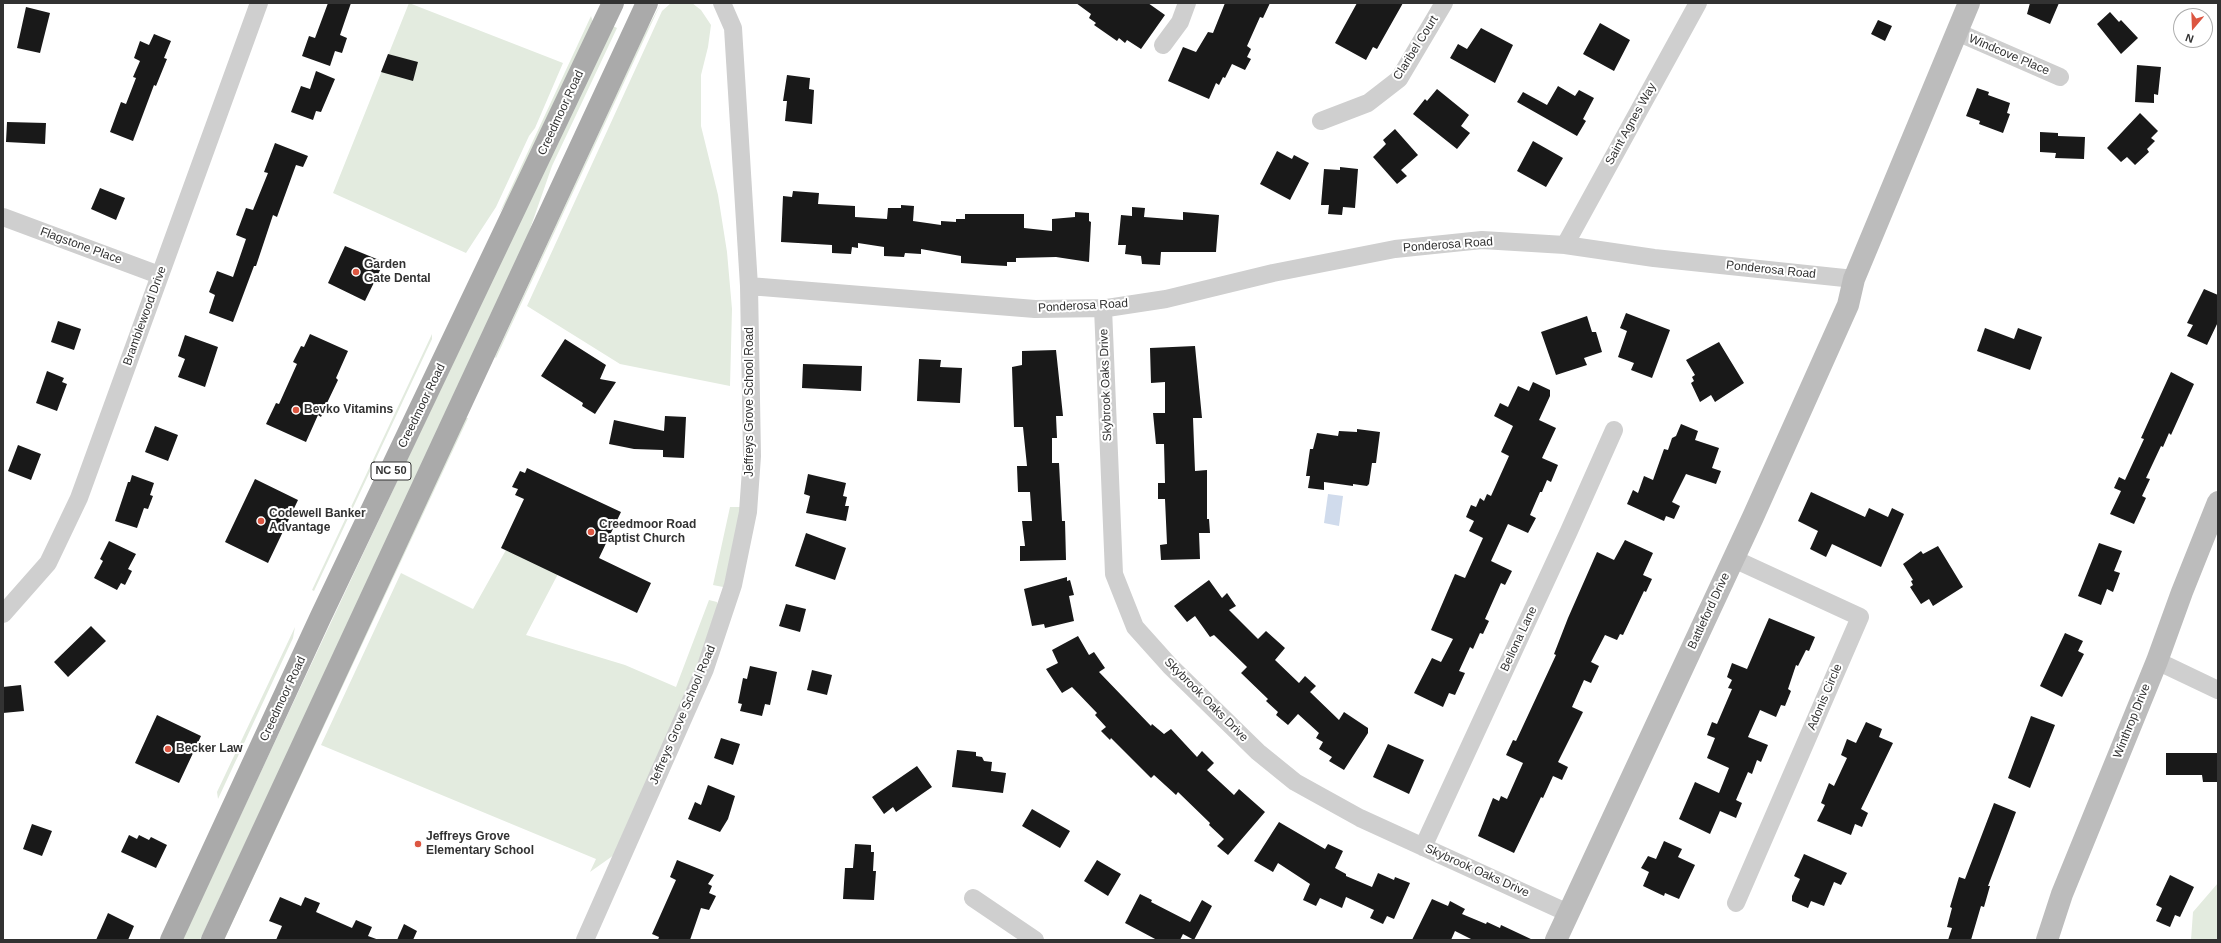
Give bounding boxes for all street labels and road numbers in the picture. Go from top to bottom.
street label: Claribel Court [1390,13,1442,83]
street label: Windcove Place [1967,32,2051,78]
street label: Creedmoor Road [535,68,587,158]
street label: Saint Agnes Way [1602,80,1660,168]
street label: Flagstone Place [38,225,124,267]
street label: Ponderosa Road [1403,235,1493,255]
street label: Ponderosa Road [1725,258,1817,282]
street label: Bramblewood Drive [120,264,170,368]
street label: Ponderosa Road [1038,296,1128,316]
street label: Jeffreys Grove School Road [743,327,757,477]
street label: Skybrook Oaks Drive [1097,328,1115,442]
street label: Creedmoor Road [395,361,449,451]
road number: NC 50 [371,462,411,480]
street label: Battleford Drive [1685,570,1733,652]
street label: Bellona Lane [1498,604,1540,674]
street label: Jeffreys Grove School Road [647,643,719,787]
street label: Creedmoor Road [257,654,309,744]
street label: Skybrook Oaks Drive [1161,655,1251,745]
street label: Adonis Circle [1805,662,1845,732]
street label: Winthrop Drive [2110,682,2154,760]
street label: Skybrook Oaks Drive [1423,842,1531,900]

